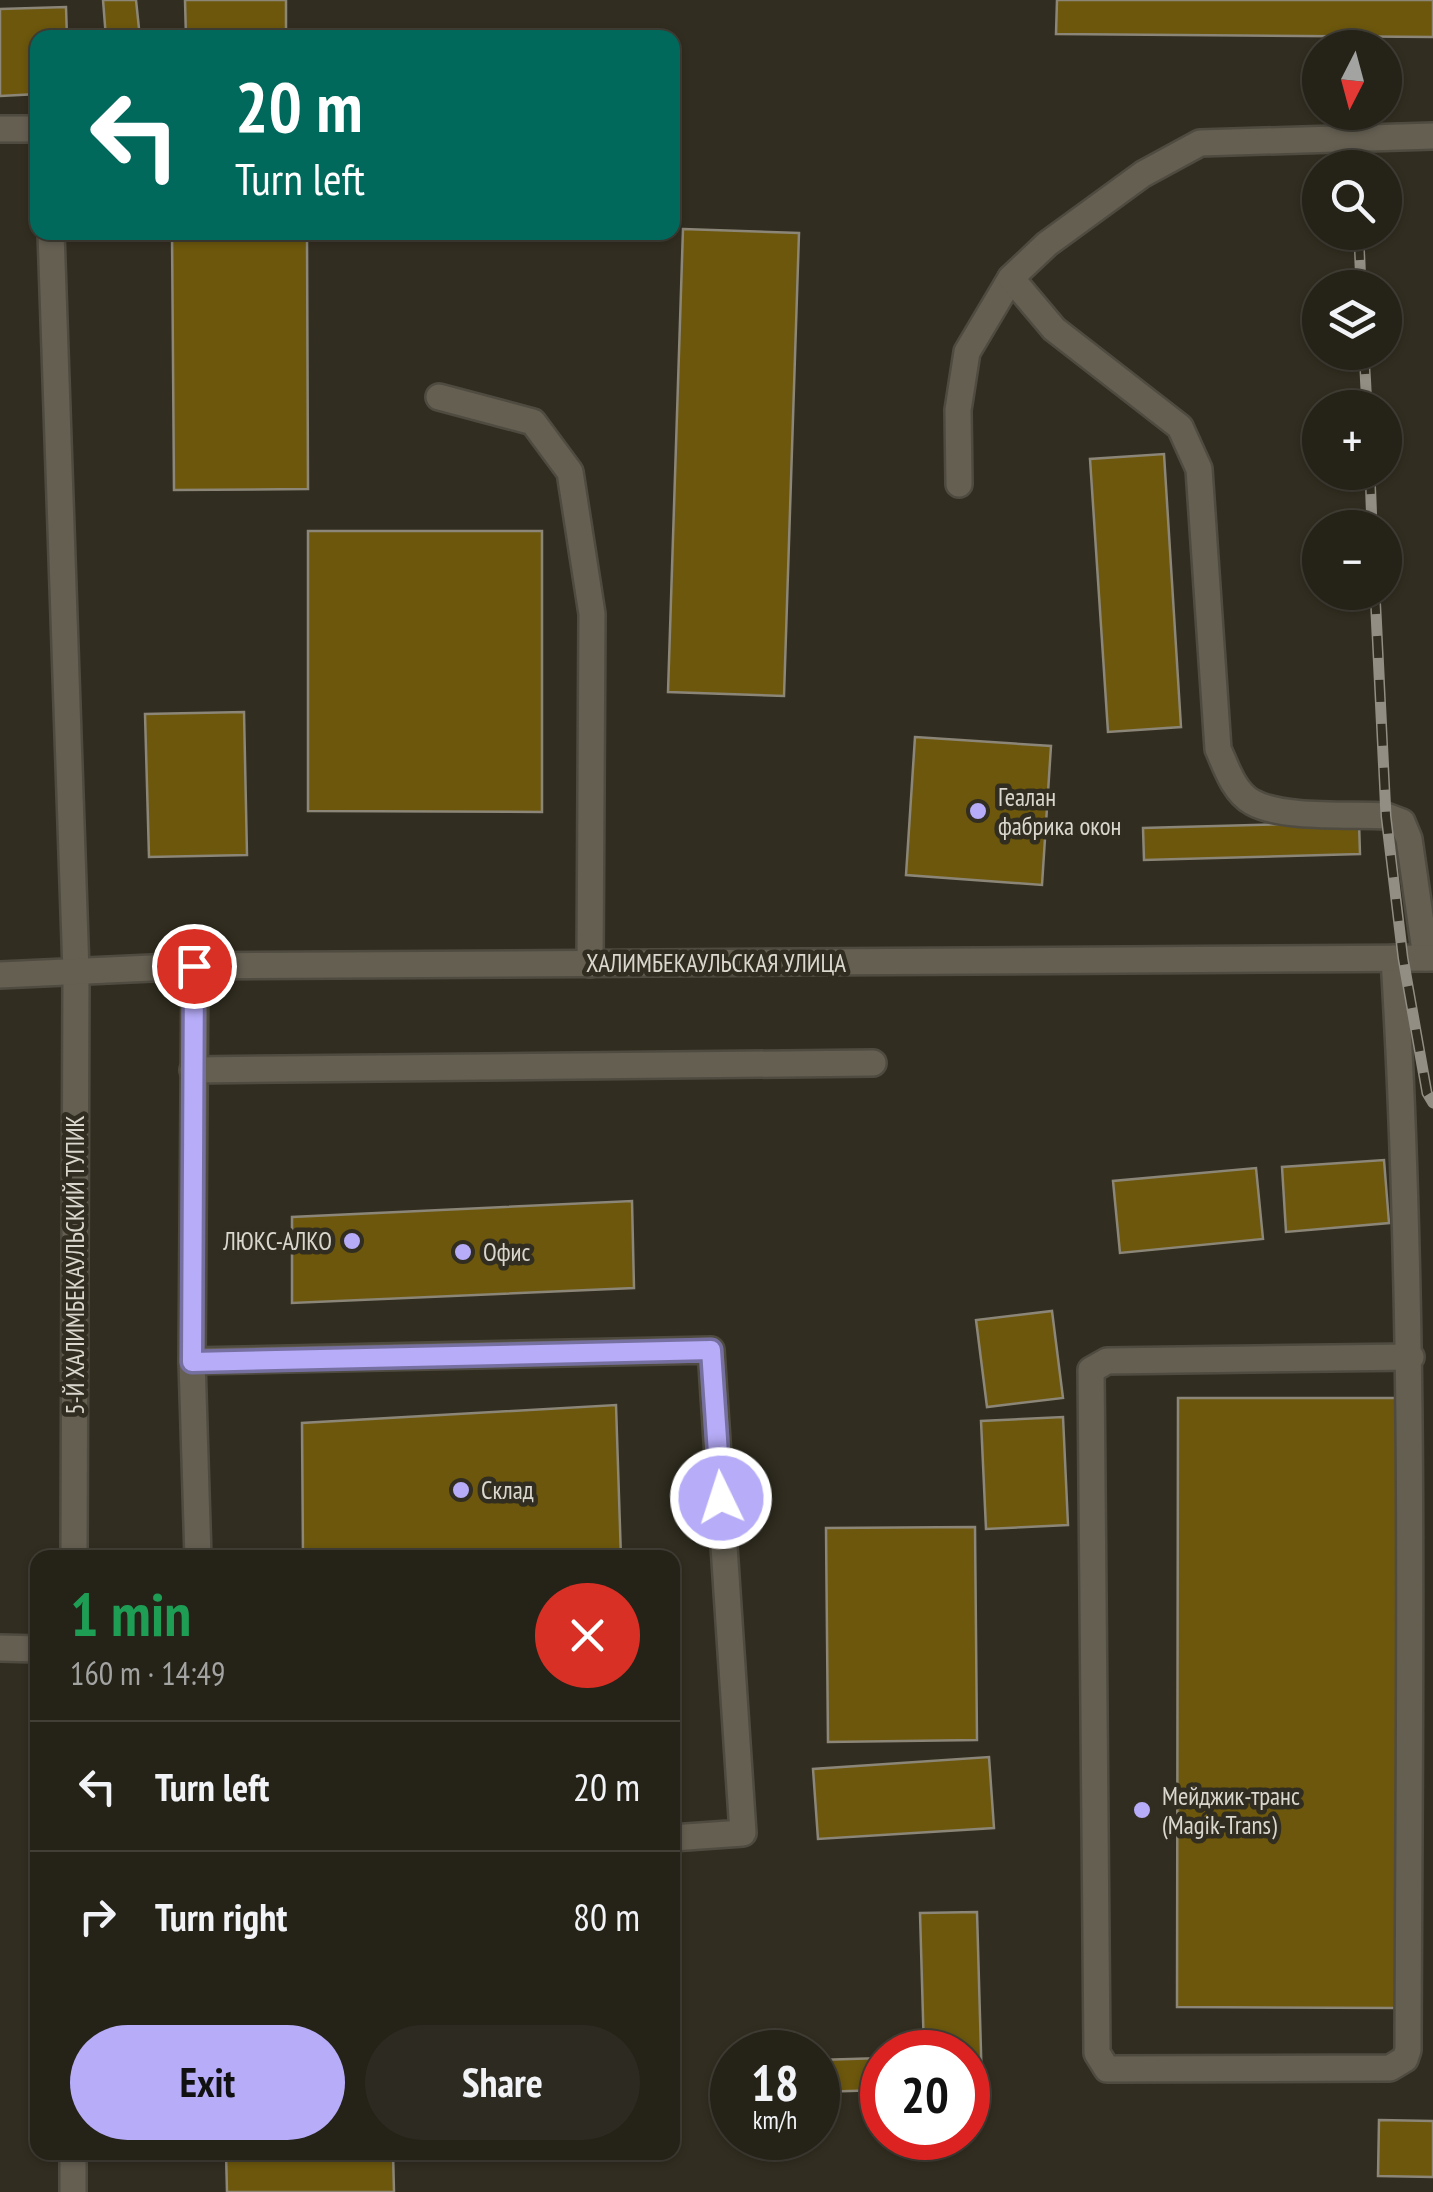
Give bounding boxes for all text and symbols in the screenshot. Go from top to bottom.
north arrow [1302,30,1402,130]
map controls [1302,30,1402,610]
text: 20 m [235,61,363,151]
icon: left [70,70,200,200]
text: Turn left [235,149,365,207]
button: search [1302,150,1402,250]
button: layers [1302,270,1402,370]
button: + [1302,390,1402,490]
button: − [1302,510,1402,610]
place label: Геалан фабрика окон [998,781,1121,842]
marker: Геалан фабрика окон [967,800,989,822]
pin [152,924,237,1009]
icon: arrive [167,939,222,994]
street label: ХАЛИМБЕКАУЛЬСКАЯ УЛИЦА [586,947,846,979]
street label: 5-Й ХАЛИМБЕКАУЛЬСКИЙ ТУПИК [59,1115,91,1415]
place label: ЛЮКС-АЛКО [222,1225,332,1257]
marker: ЛЮКС-АЛКО [341,1230,363,1252]
place label: Офис [483,1236,530,1268]
marker: Офис [452,1241,474,1263]
position arrow [669,1446,773,1550]
place label: Склад [481,1474,534,1506]
marker: Склад [450,1479,472,1501]
text: 1 min [70,1575,191,1653]
button: close [535,1583,640,1688]
text: 160 m · 14:49 [70,1652,225,1694]
icon: left [70,1759,125,1814]
text: Turn left [155,1762,269,1811]
text: 20 m [573,1762,640,1811]
place label: Мейджик-транс (Magik-Trans) [1162,1780,1300,1841]
marker: Мейджик-транс (Magik-Trans) [1131,1799,1153,1821]
icon: right [70,1889,125,1944]
text: Turn right [155,1892,287,1941]
text: 80 m [573,1892,640,1941]
button: Exit [70,2025,345,2140]
button: Share [365,2025,640,2140]
speed limit sign: 20 [860,2030,990,2160]
text: 18 [751,2050,799,2115]
text: km/h [753,2104,797,2136]

